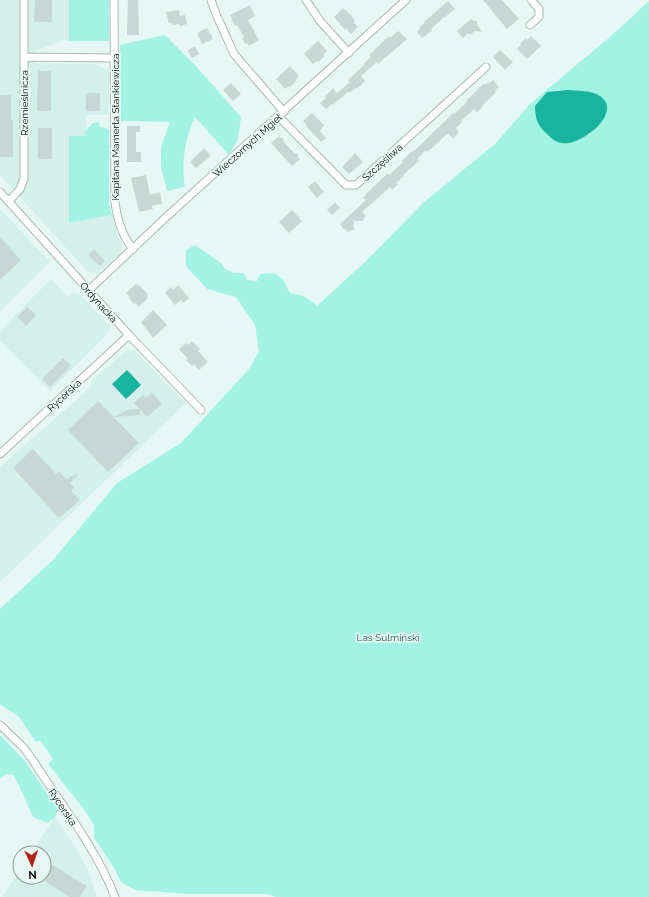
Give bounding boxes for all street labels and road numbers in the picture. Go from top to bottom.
street label: Kapitana Mamerta Stankiewicza [110,54,121,200]
street label: Rzemieślnicza [19,70,30,136]
street label: Wieczornych Mgieł [211,111,284,179]
street label: Szczęśliwa [360,141,405,183]
street label: Ordynacka [78,280,119,325]
street label: Rycerska [45,377,84,414]
street label: Rycerska [46,787,79,828]

